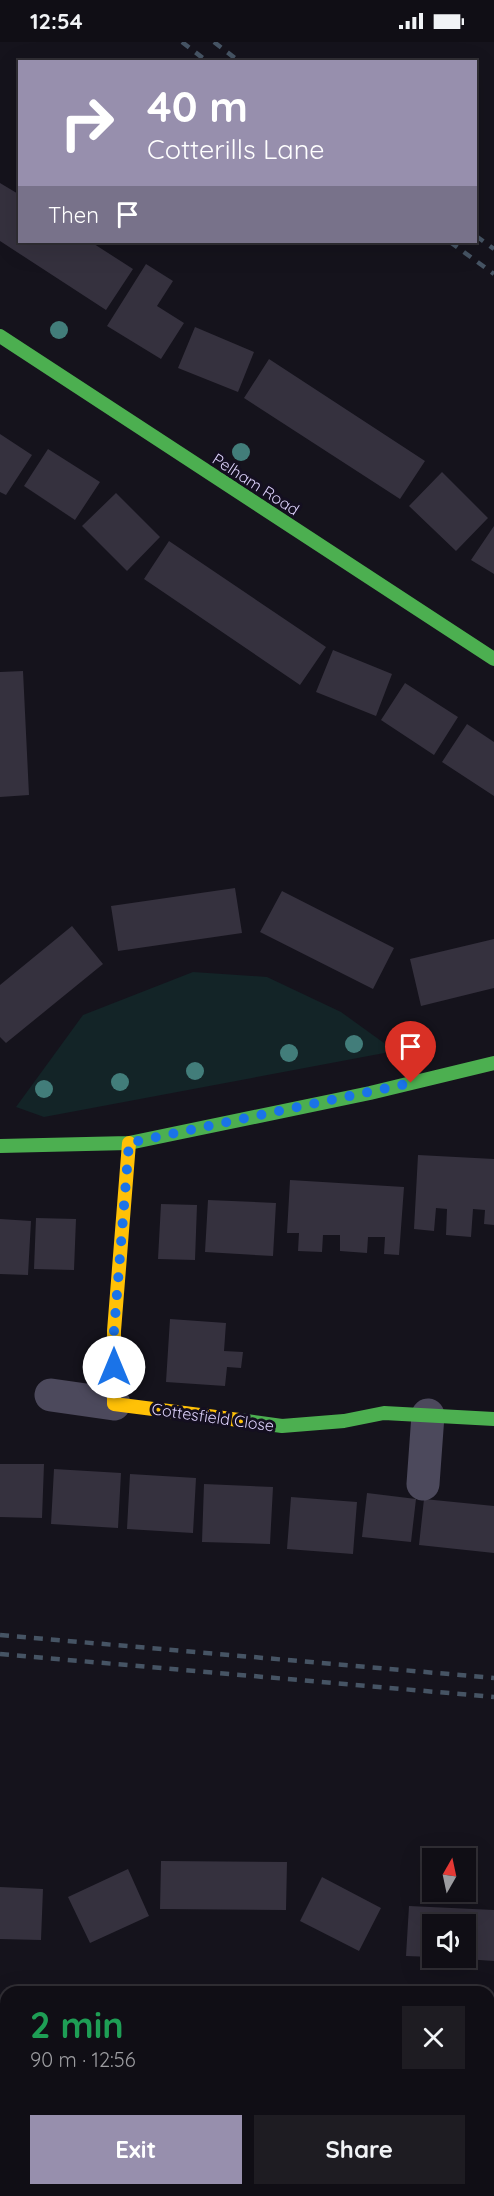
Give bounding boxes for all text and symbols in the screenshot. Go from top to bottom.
text: 12:54 [30,7,83,35]
text: 40 m [147,80,248,133]
icon: right [48,84,126,162]
text: Cotterills Lane [147,132,325,166]
icon: arrive [111,198,144,231]
text: Then [48,201,99,229]
street label: Pelham Road [209,449,303,519]
pin [385,1021,436,1083]
icon: arrive [394,1030,427,1063]
position arrow [82,1335,146,1399]
street label: Cottesfield Close [151,1399,275,1435]
north arrow [422,1848,476,1902]
map controls [422,1848,476,1968]
button: sound [422,1914,476,1968]
text: 2 min [30,2002,124,2047]
button: close [402,2006,465,2069]
text: 90 m · 12:56 [30,2047,135,2072]
button: Exit [30,2115,242,2184]
button: Share [254,2115,465,2184]

